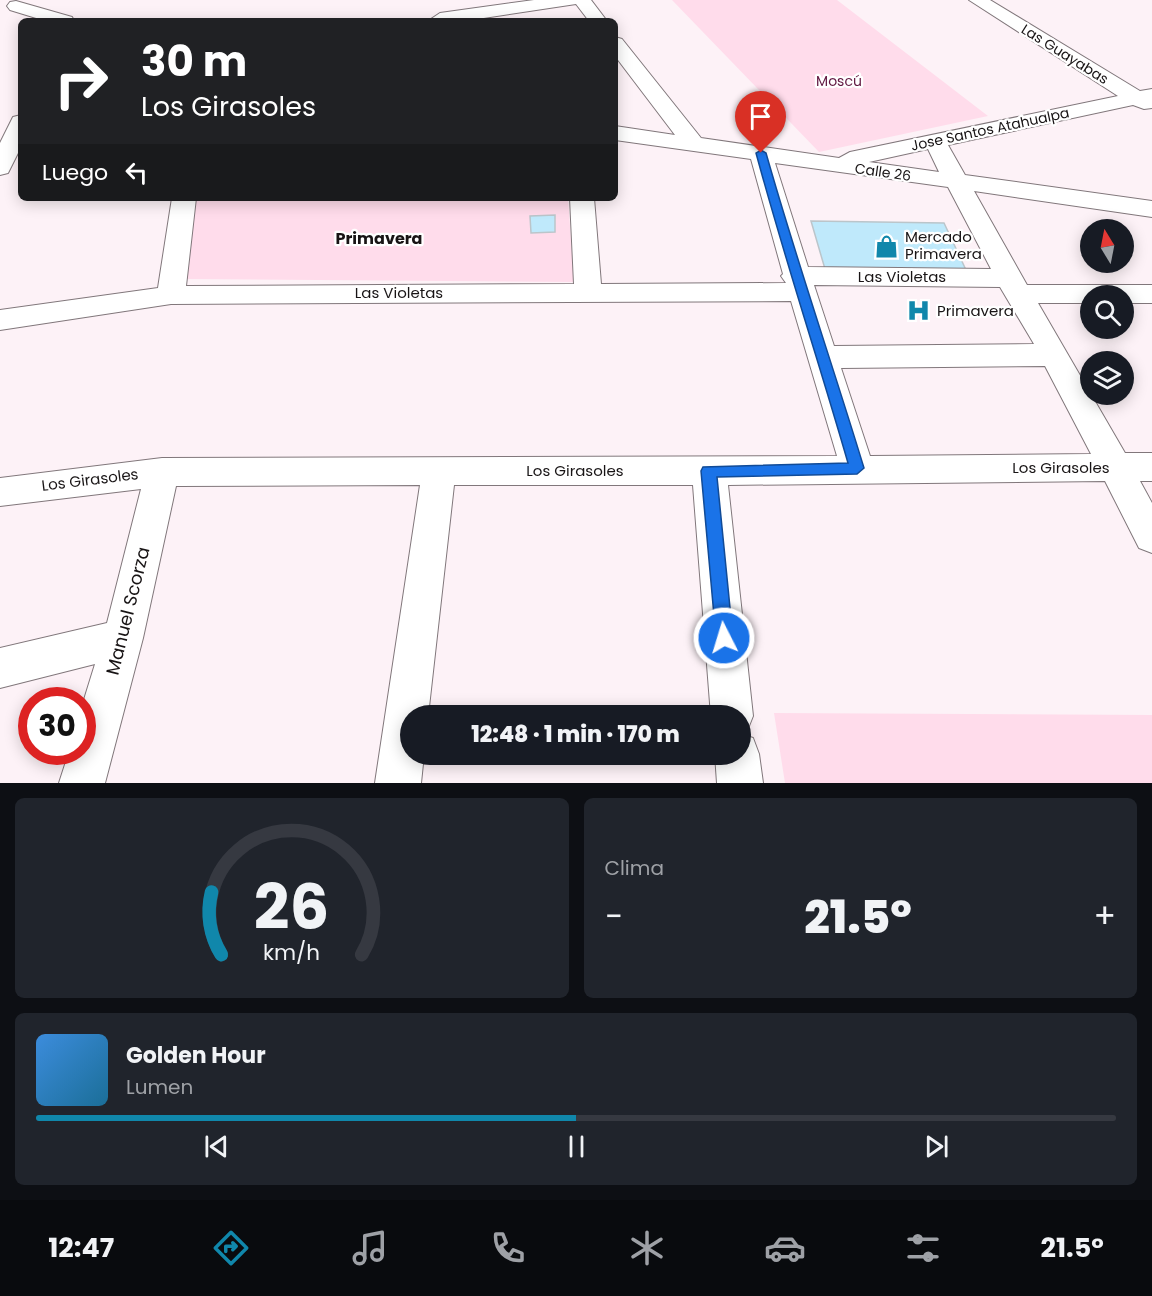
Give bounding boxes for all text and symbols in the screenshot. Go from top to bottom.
street label: Las Guayabas [1018,19,1112,89]
text: 30 m [141,32,247,91]
icon: right [42,42,120,120]
park label: Moscú [816,71,862,91]
text: Los Girasoles [141,88,316,125]
pin [735,91,786,153]
icon: arrive [744,100,777,133]
street label: Jose Santos Atahualpa [909,102,1071,156]
icon: left [120,156,153,189]
text: Luego [42,157,108,188]
street label: Calle 26 [854,158,912,186]
north arrow [1080,219,1134,273]
map controls [1080,219,1134,405]
place label: Mercado Primavera [905,226,982,264]
district label: Primavera [336,227,422,250]
shop icon: Mercado Primavera [874,233,900,259]
street label: Las Violetas [858,266,946,287]
street label: Las Violetas [355,282,443,303]
button: search [1080,285,1134,339]
hospital icon: Primavera [906,298,932,324]
place label: Primavera [937,300,1014,321]
button: layers [1080,351,1134,405]
street label: Los Girasoles [1012,457,1110,478]
street label: Los Girasoles [526,460,624,481]
street label: Los Girasoles [40,463,140,496]
street label: Manuel Scorza [100,544,156,678]
position arrow [692,606,756,670]
speed limit sign: 30 [18,687,96,765]
text: 12:48 · 1 min · 170 m [471,719,680,750]
text: Clima [605,854,664,882]
text: 26 [254,863,329,951]
text: 21.5° [804,886,912,949]
text: − [605,893,623,940]
text: + [1093,893,1116,940]
text: km/h [263,937,320,968]
text: Golden Hour [126,1040,266,1071]
text: Lumen [126,1073,193,1101]
icon: previous [200,1130,233,1163]
icon: pause [560,1130,593,1163]
icon: next [920,1130,953,1163]
icon: directions [210,1227,252,1269]
icon: music [349,1227,391,1269]
icon: phone [487,1227,529,1269]
icon: climate [626,1227,668,1269]
icon: car [764,1227,806,1269]
icon: filters [902,1227,944,1269]
text: 12:47 [48,1229,114,1266]
text: 21.5° [1041,1229,1104,1266]

